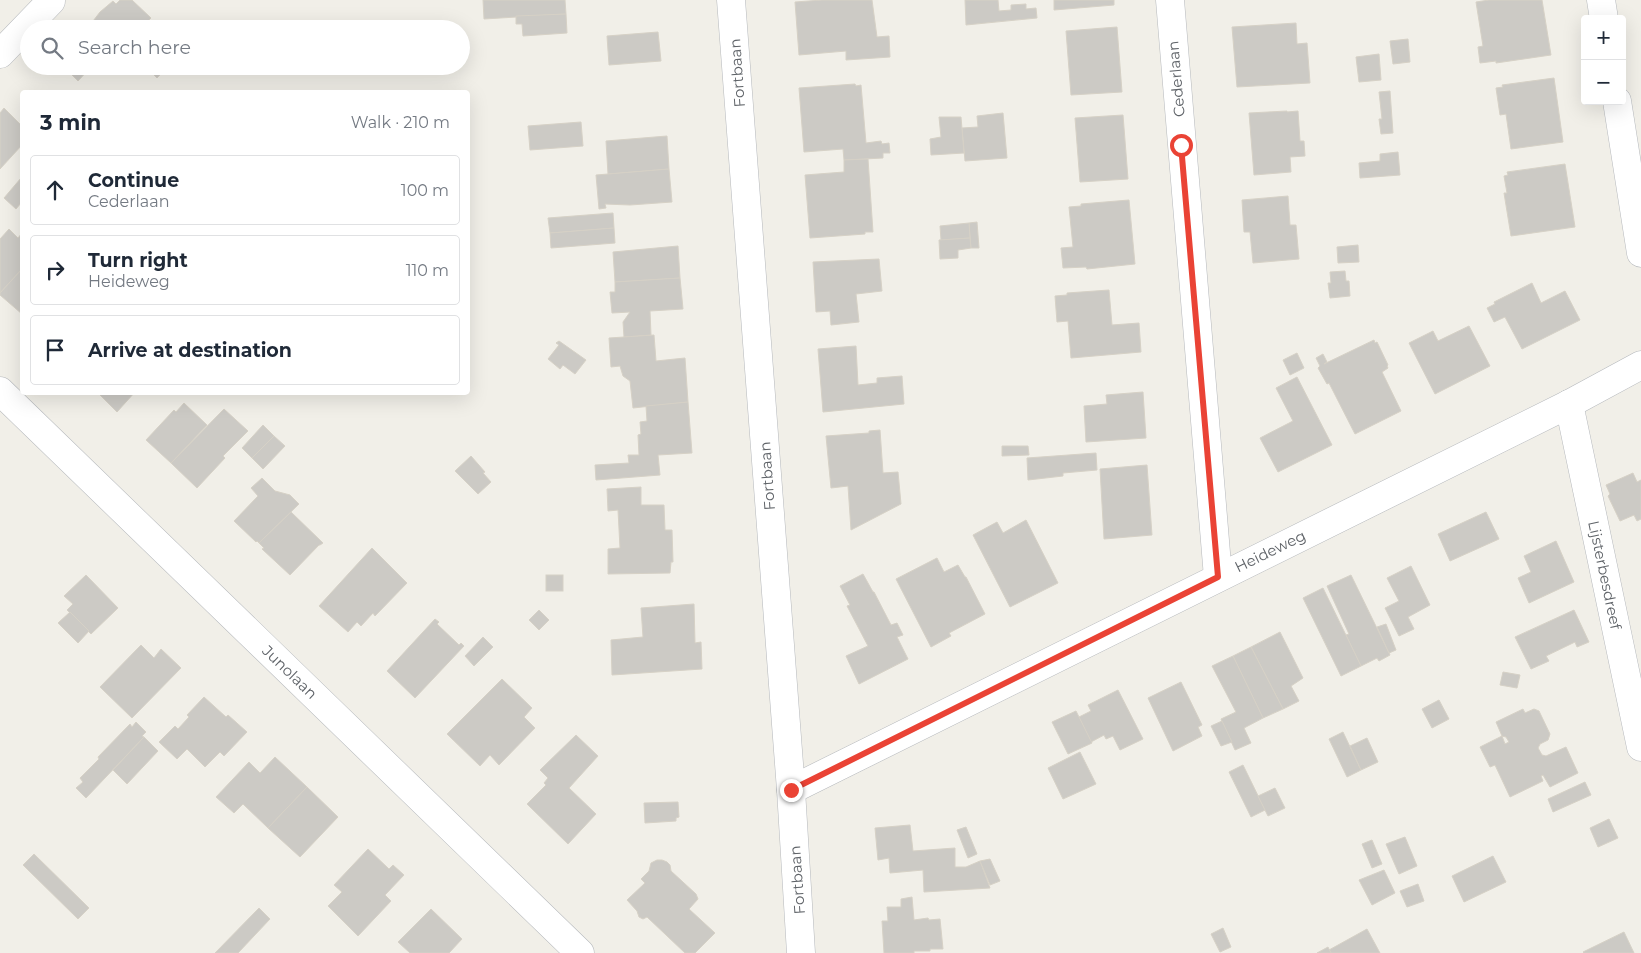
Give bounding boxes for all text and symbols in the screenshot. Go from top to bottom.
map controls [1581,15,1626,105]
button: + [1581,15,1626,60]
search box [20,20,470,75]
icon: search [38,34,66,62]
text: Search here [78,36,191,59]
street label: Fortbaan [725,38,749,108]
street label: Cederlaan [1163,40,1189,118]
button: − [1581,60,1626,105]
text: 3 min [40,110,101,135]
text: Walk · 210 m [351,113,450,132]
route start [1170,134,1193,157]
text: Continue [88,169,179,192]
icon: ahead [41,176,69,204]
text: 100 m [401,181,449,200]
text: Cederlaan [88,192,169,211]
text: Turn right [88,249,188,272]
icon: right [41,256,69,284]
text: 110 m [406,261,449,280]
text: Heideweg [88,272,170,291]
icon: arrive [41,336,69,364]
text: Arrive at destination [88,339,292,362]
street label: Fortbaan [755,441,779,511]
street label: Lijsterbesdreef [1584,519,1626,632]
street label: Heideweg [1231,526,1309,576]
street label: Junolaan [258,641,321,703]
route end [780,779,803,802]
street label: Fortbaan [785,845,809,915]

